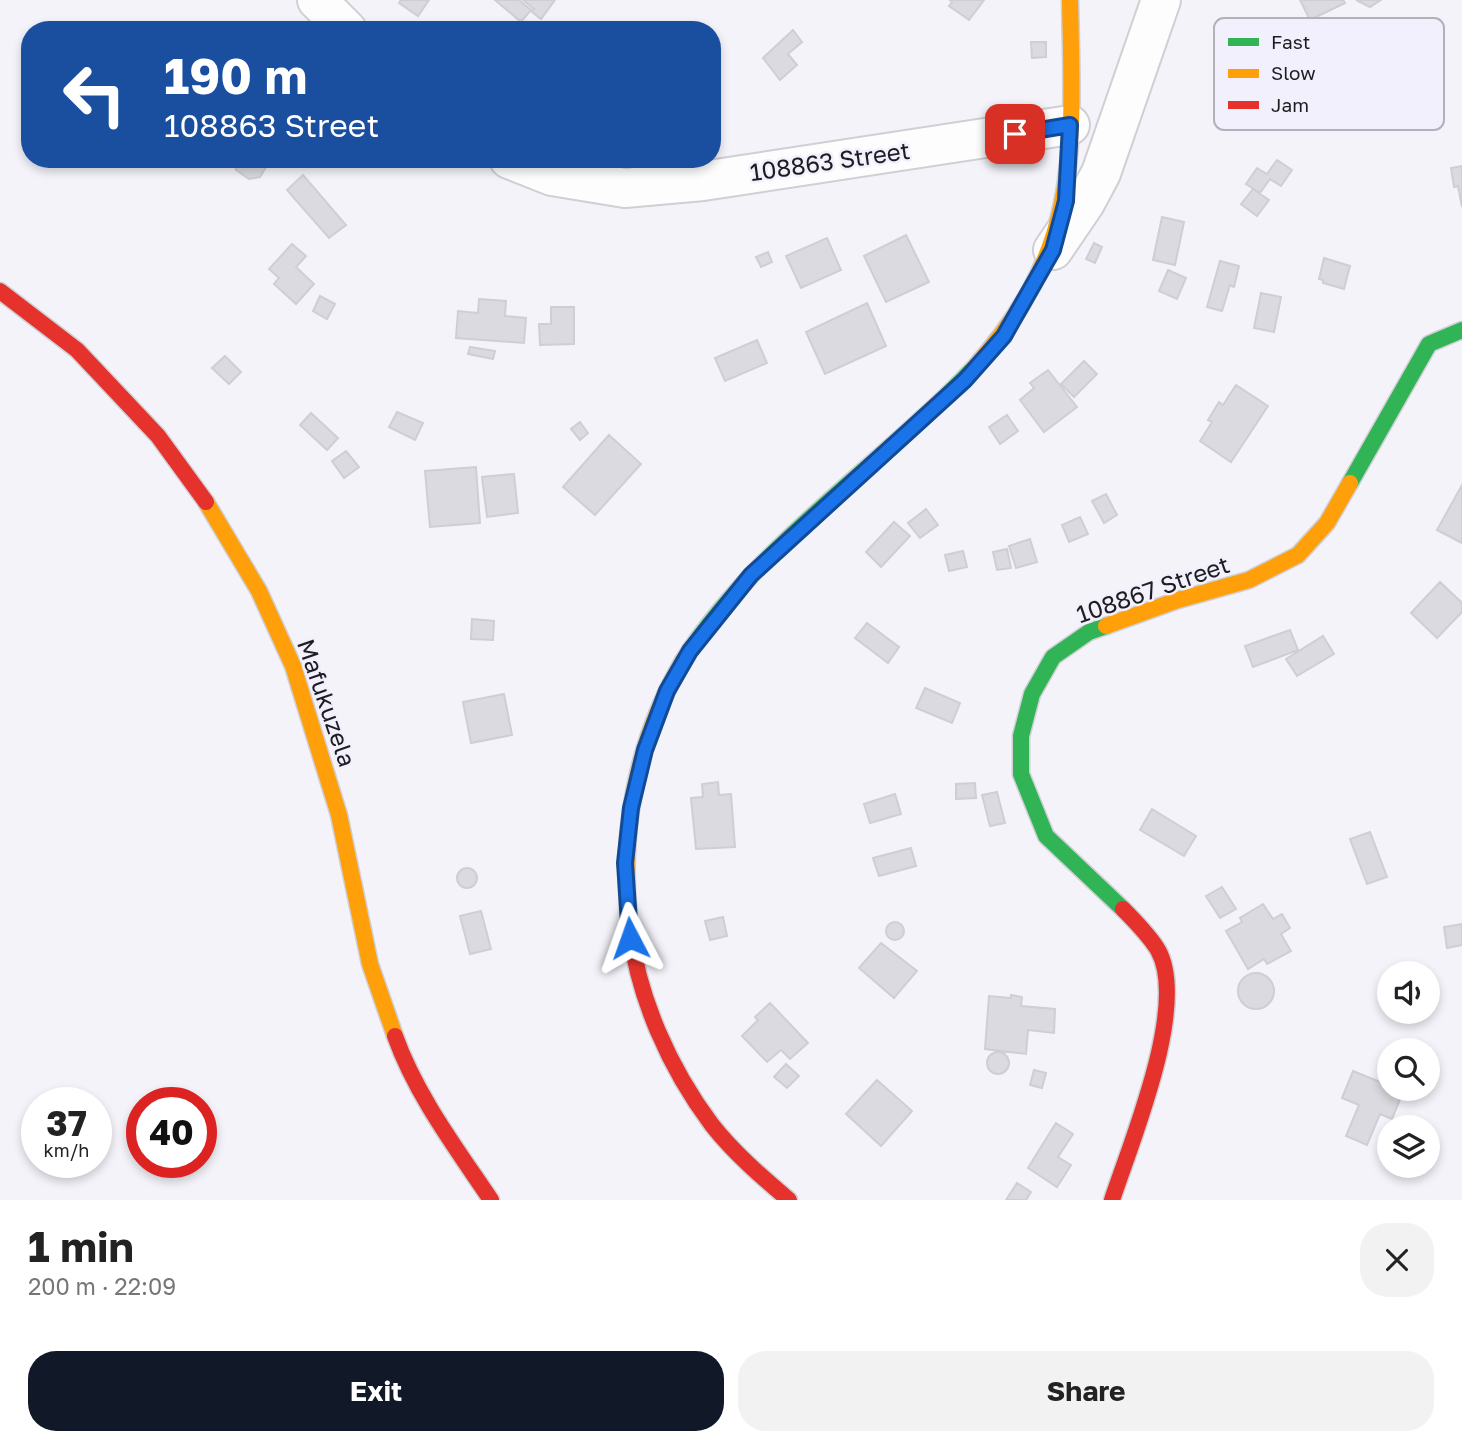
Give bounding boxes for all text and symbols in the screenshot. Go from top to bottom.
legend [1214,18,1444,130]
text: Fast [1271,30,1310,53]
text: 190 m [164,46,307,105]
icon: left [49,49,140,140]
text: Slow [1271,61,1316,84]
text: Jam [1271,93,1309,116]
pin [985,104,1045,164]
text: 108863 Street [164,106,379,144]
icon: arrive [996,115,1034,153]
street label: 108863 Street [748,135,912,186]
street label: 108867 Street [1072,549,1233,628]
street label: Mafukuzela [292,635,363,770]
position arrow [593,901,667,975]
map controls [1377,961,1440,1178]
button: sound [1377,961,1440,1024]
button: search [1377,1038,1440,1101]
speed limit sign: 40 [126,1087,217,1178]
text: 37 [46,1102,87,1144]
button: layers [1377,1115,1440,1178]
text: km/h [44,1139,89,1161]
text: 1 min [28,1221,134,1271]
button: close [1360,1223,1434,1297]
text: 200 m · 22:09 [28,1272,176,1300]
button: Exit [28,1351,724,1431]
button: Share [738,1351,1434,1431]

